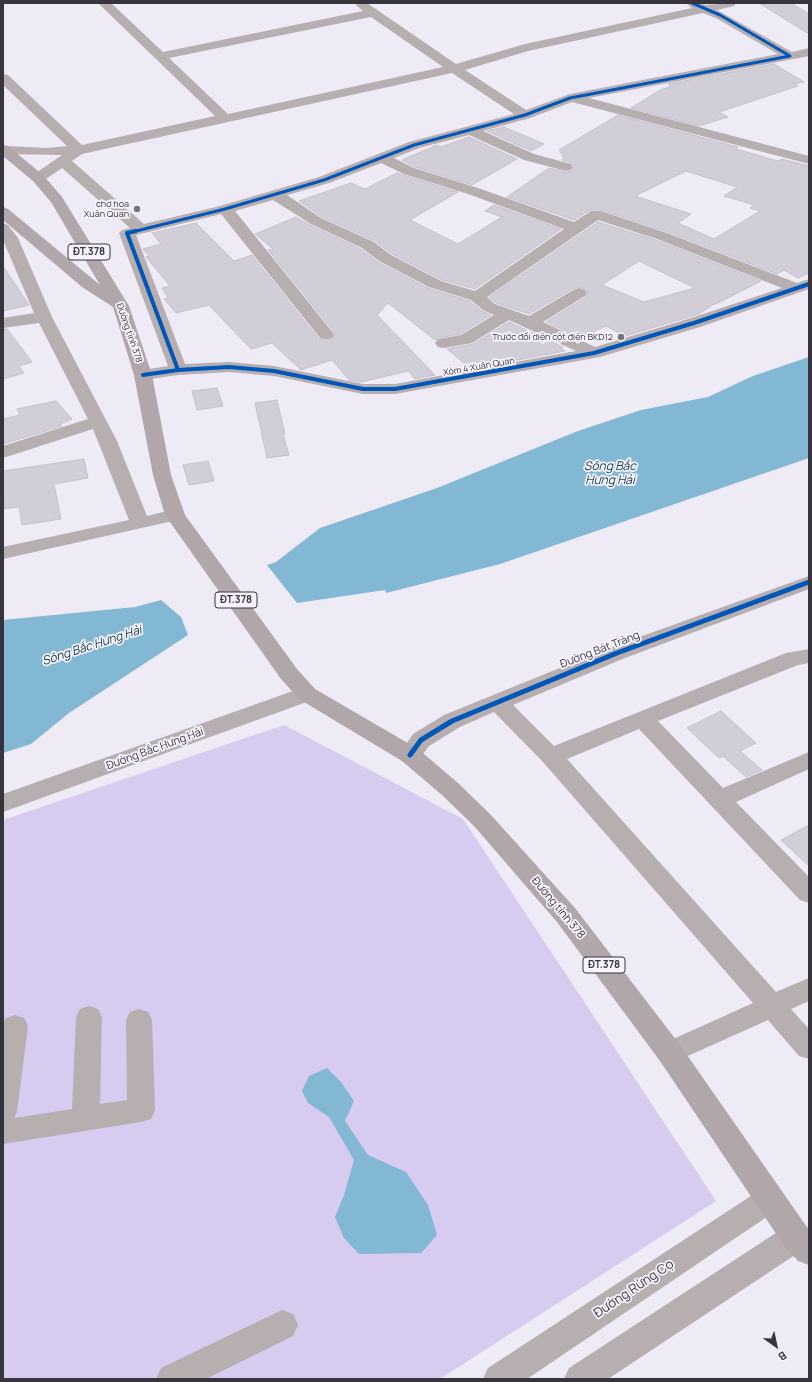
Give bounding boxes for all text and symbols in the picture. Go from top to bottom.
place label: chợ hoa Xuân Quan [84,199,129,220]
marker: chợ hoa Xuân Quan [132,204,142,214]
road number: ĐT.378 [68,244,110,260]
street label: Đường tỉnh 378 [114,302,144,364]
place label: Trước đối diện cột điện BKD12 [492,332,613,342]
marker: Trước đối diện cột điện BKD12 [616,332,626,342]
street label: Xóm 4 Xuân Quan [442,355,516,379]
water label: Sông Bắc Hưng Hải [584,460,636,488]
road number: ĐT.378 [215,592,257,608]
water label: Sông Bắc Hưng Hải [40,623,144,669]
street label: Đường Bát Tràng [558,629,642,671]
street label: Đường Bắc Hưng Hải [105,725,205,773]
street label: Đường tỉnh 378 [529,875,587,941]
road number: ĐT.378 [583,957,625,973]
street label: Đường Rừng Cọ [591,1256,677,1322]
north arrow [756,1326,796,1366]
text: B [776,1348,790,1365]

